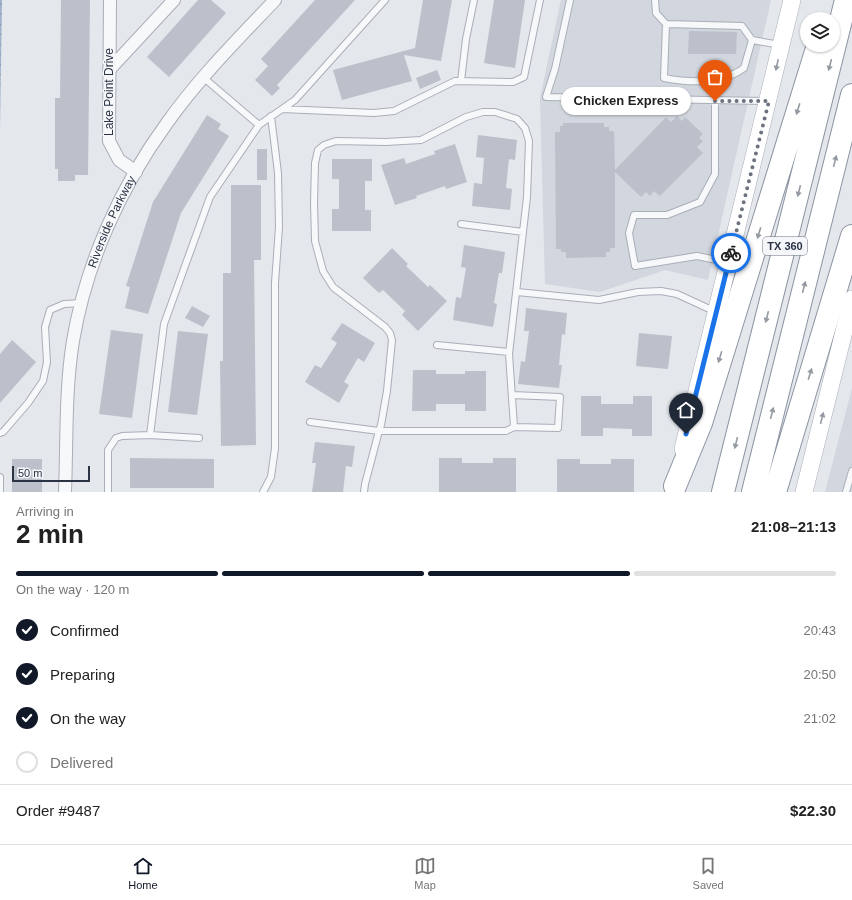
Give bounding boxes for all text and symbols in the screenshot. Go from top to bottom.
map controls [800,12,840,52]
button: layers [800,12,840,52]
street label: Lake Point Drive [102,48,116,136]
one-way arrow [773,59,779,71]
one-way arrow [827,59,833,71]
pin [698,60,732,101]
icon: bag [704,66,726,88]
callout: Chicken Express [561,87,691,115]
text: Chicken Express [574,93,678,108]
one-way arrow [795,103,801,115]
one-way arrow [833,155,839,167]
street label: Riverside Parkway [85,173,138,270]
one-way arrow [795,185,801,197]
one-way arrow [756,227,762,239]
courier [711,233,751,273]
road number: TX 360 [763,237,807,255]
icon: bike [720,242,742,264]
one-way arrow [801,281,807,293]
one-way arrow [764,312,770,324]
one-way arrow [717,351,723,363]
one-way arrow [807,368,813,380]
pin [669,393,703,434]
icon: home [675,399,697,421]
one-way arrow [769,407,775,419]
one-way arrow [819,412,825,424]
one-way arrow [732,437,738,450]
scale bar [12,464,90,483]
text: 50 m [18,467,42,479]
text: Arriving in [16,504,74,519]
text: 21:08–21:13 [751,518,836,535]
text: 2 min [16,519,84,549]
text: On the way · 120 m [16,582,129,597]
icon: check [16,619,38,641]
text: Confirmed [50,622,119,639]
text: 20:43 [803,623,836,638]
icon: check [16,663,38,685]
text: Preparing [50,666,115,683]
text: 20:50 [803,667,836,682]
icon: check [16,707,38,729]
text: On the way [50,710,126,727]
text: 21:02 [803,711,836,726]
text: Delivered [50,754,113,771]
text: Order #9487 [16,802,100,819]
text: $22.30 [790,802,836,819]
tab: Home [128,855,158,891]
tab: Map [414,855,436,891]
tab: Saved [693,855,724,891]

